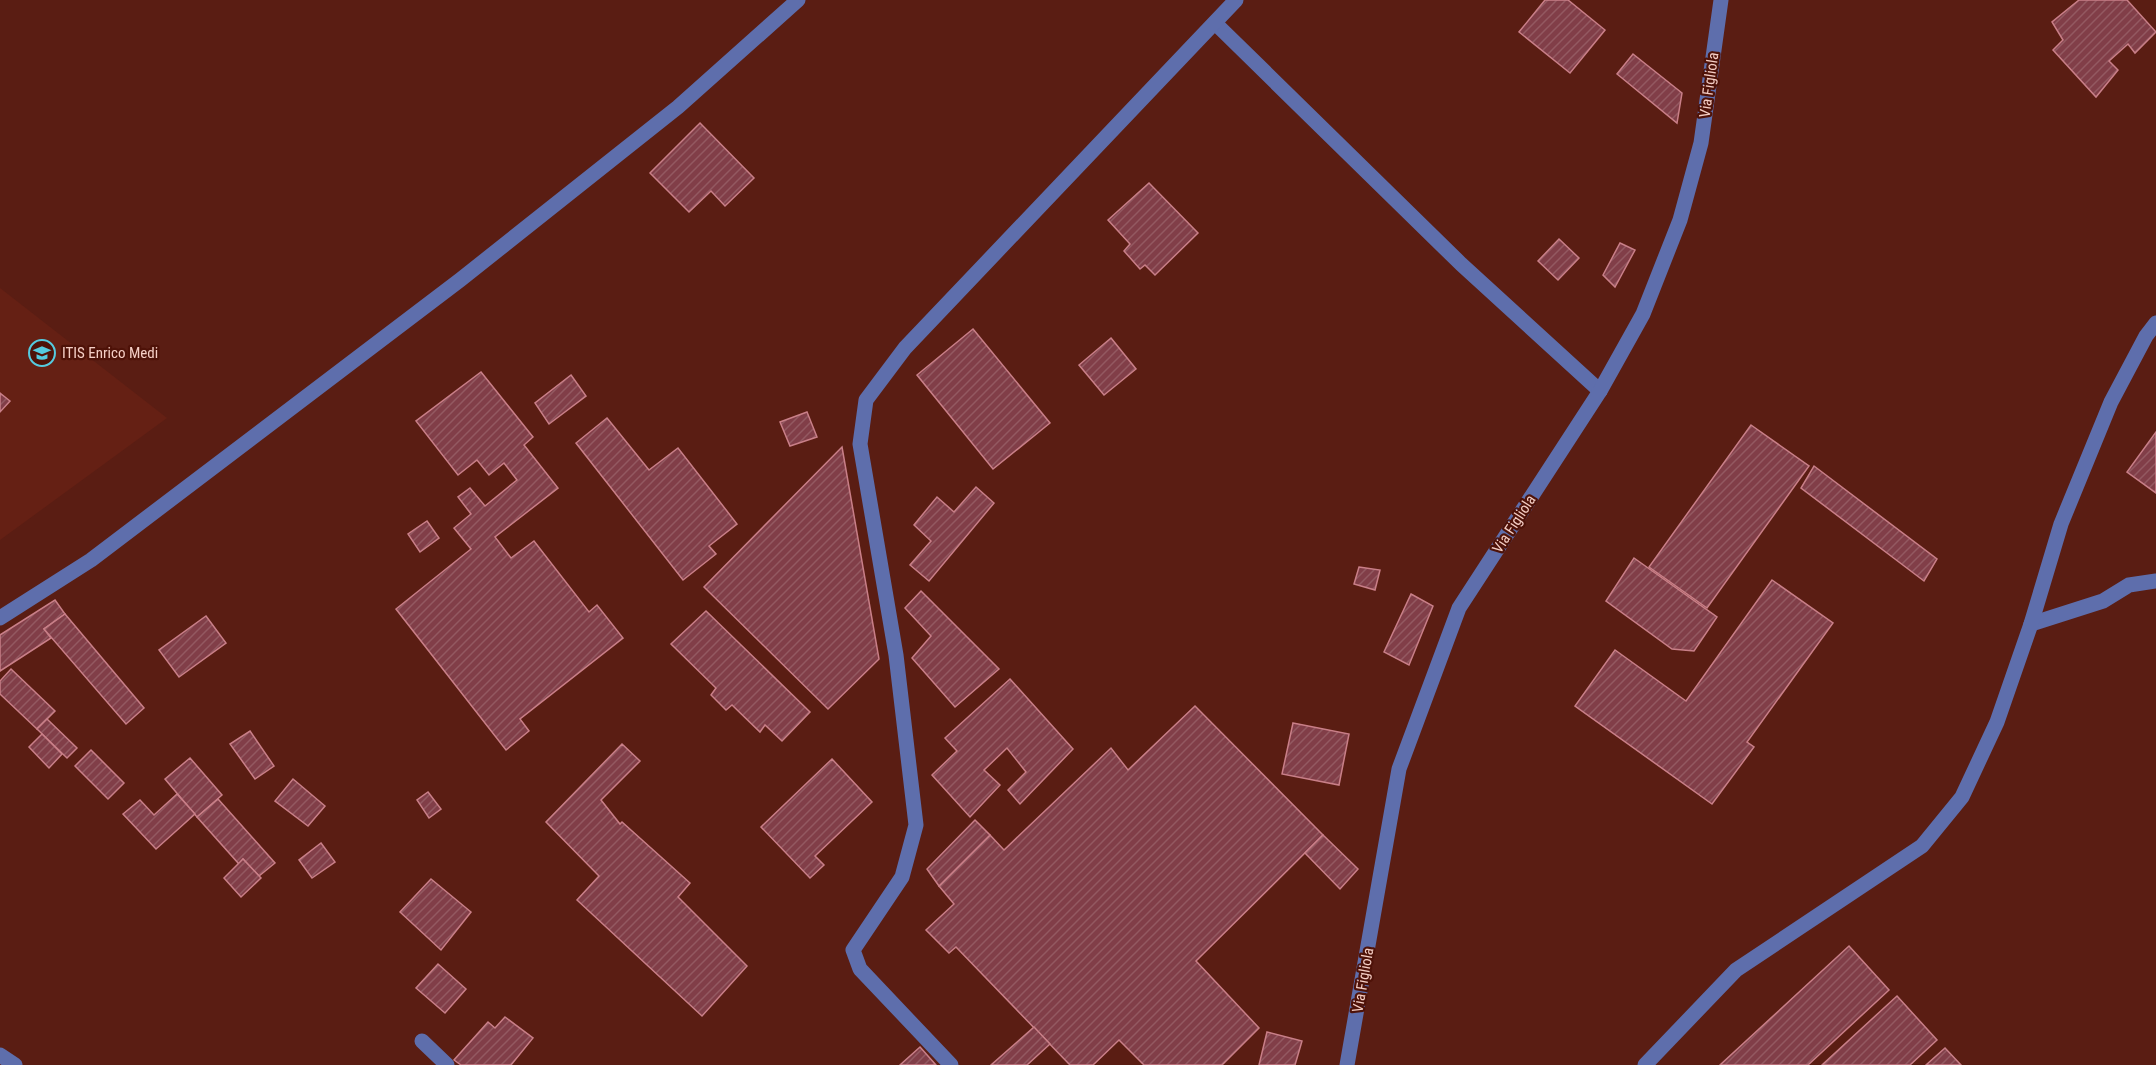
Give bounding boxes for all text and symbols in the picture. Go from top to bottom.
street label: Via Figliola [1696,51,1722,119]
school or university icon: ITIS Enrico Medi [27,338,57,368]
place label: ITIS Enrico Medi [62,344,158,362]
street label: Via Figliola [1489,492,1539,556]
street label: Via Figliola [1348,946,1378,1014]

